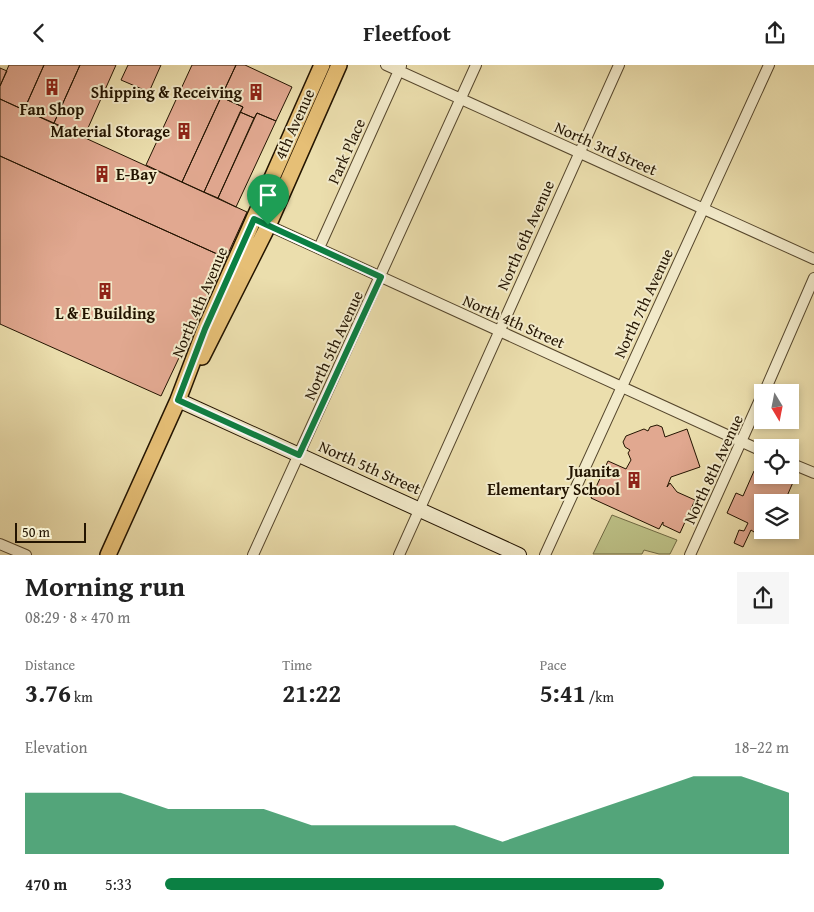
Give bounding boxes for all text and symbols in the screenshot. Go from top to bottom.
text: Fleetfoot [363,17,451,49]
icon: back [25,19,53,47]
icon: share [761,19,789,47]
building icon: Fan Shop [42,77,62,97]
place label: Shipping & Receiving [91,80,243,104]
building icon: Shipping & Receiving [246,82,266,102]
street label: 4th Avenue [268,85,320,163]
place label: Fan Shop [20,97,84,121]
street label: Park Place [321,114,371,188]
street label: North 3rd Street [551,115,661,181]
place label: Material Storage [50,119,170,143]
building icon: Material Storage [174,121,194,141]
place label: E-Bay [116,162,157,186]
building icon: E-Bay [92,164,112,184]
pin [247,174,289,225]
street label: North 6th Avenue [490,176,560,294]
icon: arrive [254,181,282,209]
street label: North 4th Avenue [165,243,233,361]
street label: North 7th Avenue [607,244,679,362]
building icon: L & E Building [95,281,115,301]
street label: North 5th Avenue [297,286,369,404]
street label: North 4th Street [459,288,569,354]
place label: L & E Building [55,301,155,325]
north arrow [754,384,799,429]
map controls [754,384,799,539]
street label: North 8th Avenue [677,410,749,528]
street label: North 5th Street [315,434,425,500]
button: locate [754,439,799,484]
place label: Juanita Elementary School [487,459,621,501]
building icon: Juanita Elementary School [624,470,644,490]
button: layers [754,494,799,539]
scale bar [15,519,86,543]
text: 50 m [22,522,50,542]
text: Morning run [25,565,185,606]
button: share [737,572,789,624]
text: 08:29 · 8 × 470 m [25,605,130,629]
text: Distance [25,655,75,675]
text: Time [282,655,312,675]
text: Pace [540,655,567,675]
text: 3.76 [25,675,71,711]
text: 21:22 [282,675,341,711]
text: 5:41 [540,675,586,711]
text: km [71,687,93,707]
text: /km [586,687,614,707]
text: Elevation [25,735,88,759]
text: 18–22 m [734,735,789,759]
text: 470 m [25,872,67,896]
text: 5:33 [105,872,132,896]

